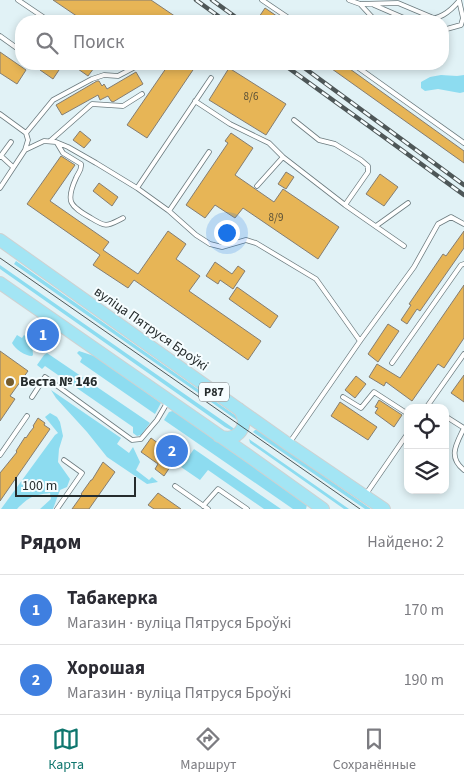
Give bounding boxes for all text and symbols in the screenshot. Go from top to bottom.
search box [15,15,449,70]
icon: search [33,29,61,57]
text: Поиск [73,29,124,56]
house number: 8/6 [244,89,259,104]
house number: 8/9 [269,210,283,225]
your location [214,220,240,246]
street label: вуліца Пятруся Броўкі [90,282,212,376]
pin: 1 [27,316,59,354]
place label: Веста № 146 [20,372,97,392]
marker: Веста № 146 [4,376,16,388]
road number: Р87 [199,382,229,402]
map controls [404,404,449,494]
button: locate [404,404,449,449]
pin: 2 [156,432,188,470]
button: layers [404,449,449,494]
scale bar [15,474,136,497]
text: 100 m [22,476,57,496]
text: Рядом [20,527,81,557]
text: Найдено: 2 [367,531,444,553]
text: Табакерка [67,585,158,612]
text: 1 [32,599,40,621]
text: 170 m [404,599,444,621]
text: Магазин · вуліца Пятруся Броўкі [67,612,291,634]
text: Хорошая [67,655,145,682]
text: 2 [32,669,40,691]
text: 190 m [404,669,444,691]
text: Магазин · вуліца Пятруся Броўкі [67,682,291,704]
tab: Карта [48,725,84,775]
tab: Маршрут [180,725,236,775]
tab: Сохранённые [333,725,416,775]

